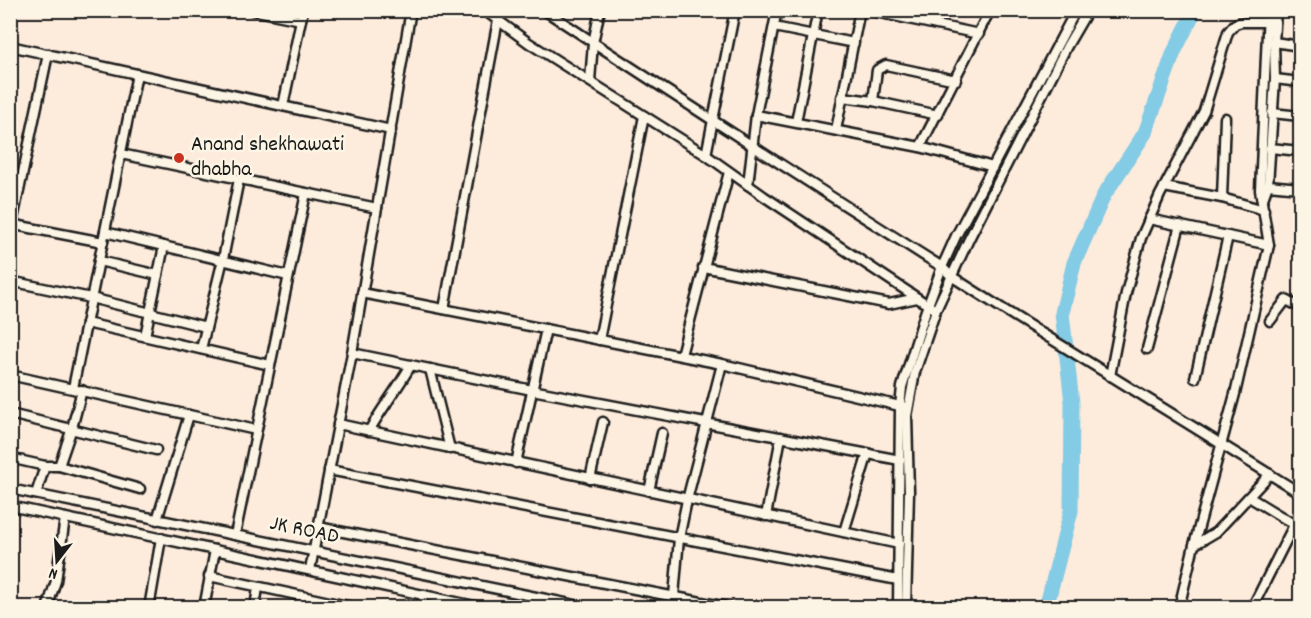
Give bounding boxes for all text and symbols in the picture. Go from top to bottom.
place label: Anand shekhawati dhabha [191,130,344,186]
marker: Anand shekhawati dhabha [172,151,186,165]
street label: JK ROAD [267,509,341,553]
north arrow [27,531,87,591]
text: N [46,561,60,585]

